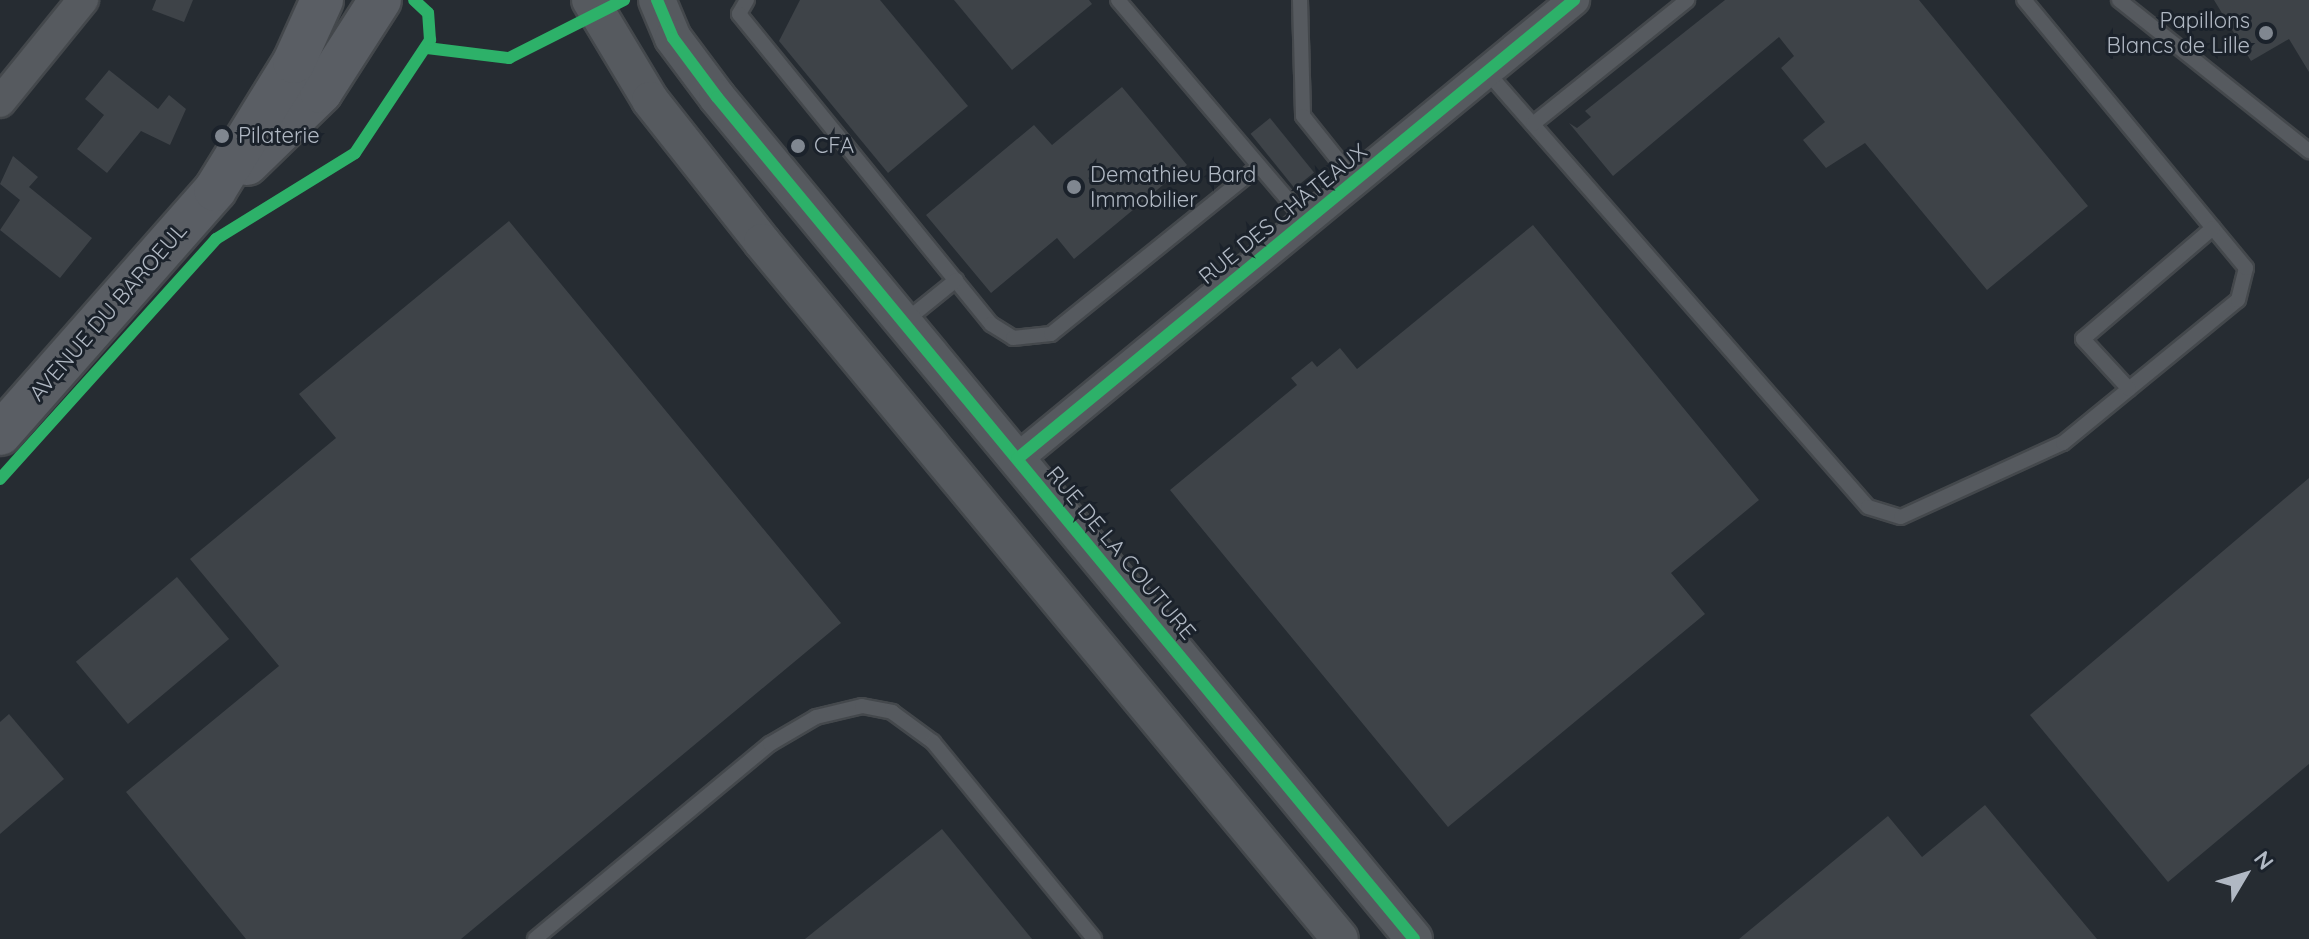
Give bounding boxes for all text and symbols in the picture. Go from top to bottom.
place label: Papillons Blancs de Lille [2106,7,2250,58]
marker: Papillons Blancs de Lille [2257,24,2275,42]
place label: Pilaterie [238,123,320,149]
marker: Pilaterie [213,127,231,145]
place label: CFA [814,133,854,159]
marker: CFA [789,137,807,155]
street label: RUE DES CHÂTEAUX [1194,138,1372,290]
place label: Demathieu Bard Immobilier [1090,161,1256,212]
marker: Demathieu Bard Immobilier [1065,178,1083,196]
street label: AVENUE DU BAROEUL [24,218,192,406]
street label: RUE DE LA COUTURE [1041,461,1201,645]
north arrow [2205,835,2285,915]
text: N [2248,845,2280,875]

